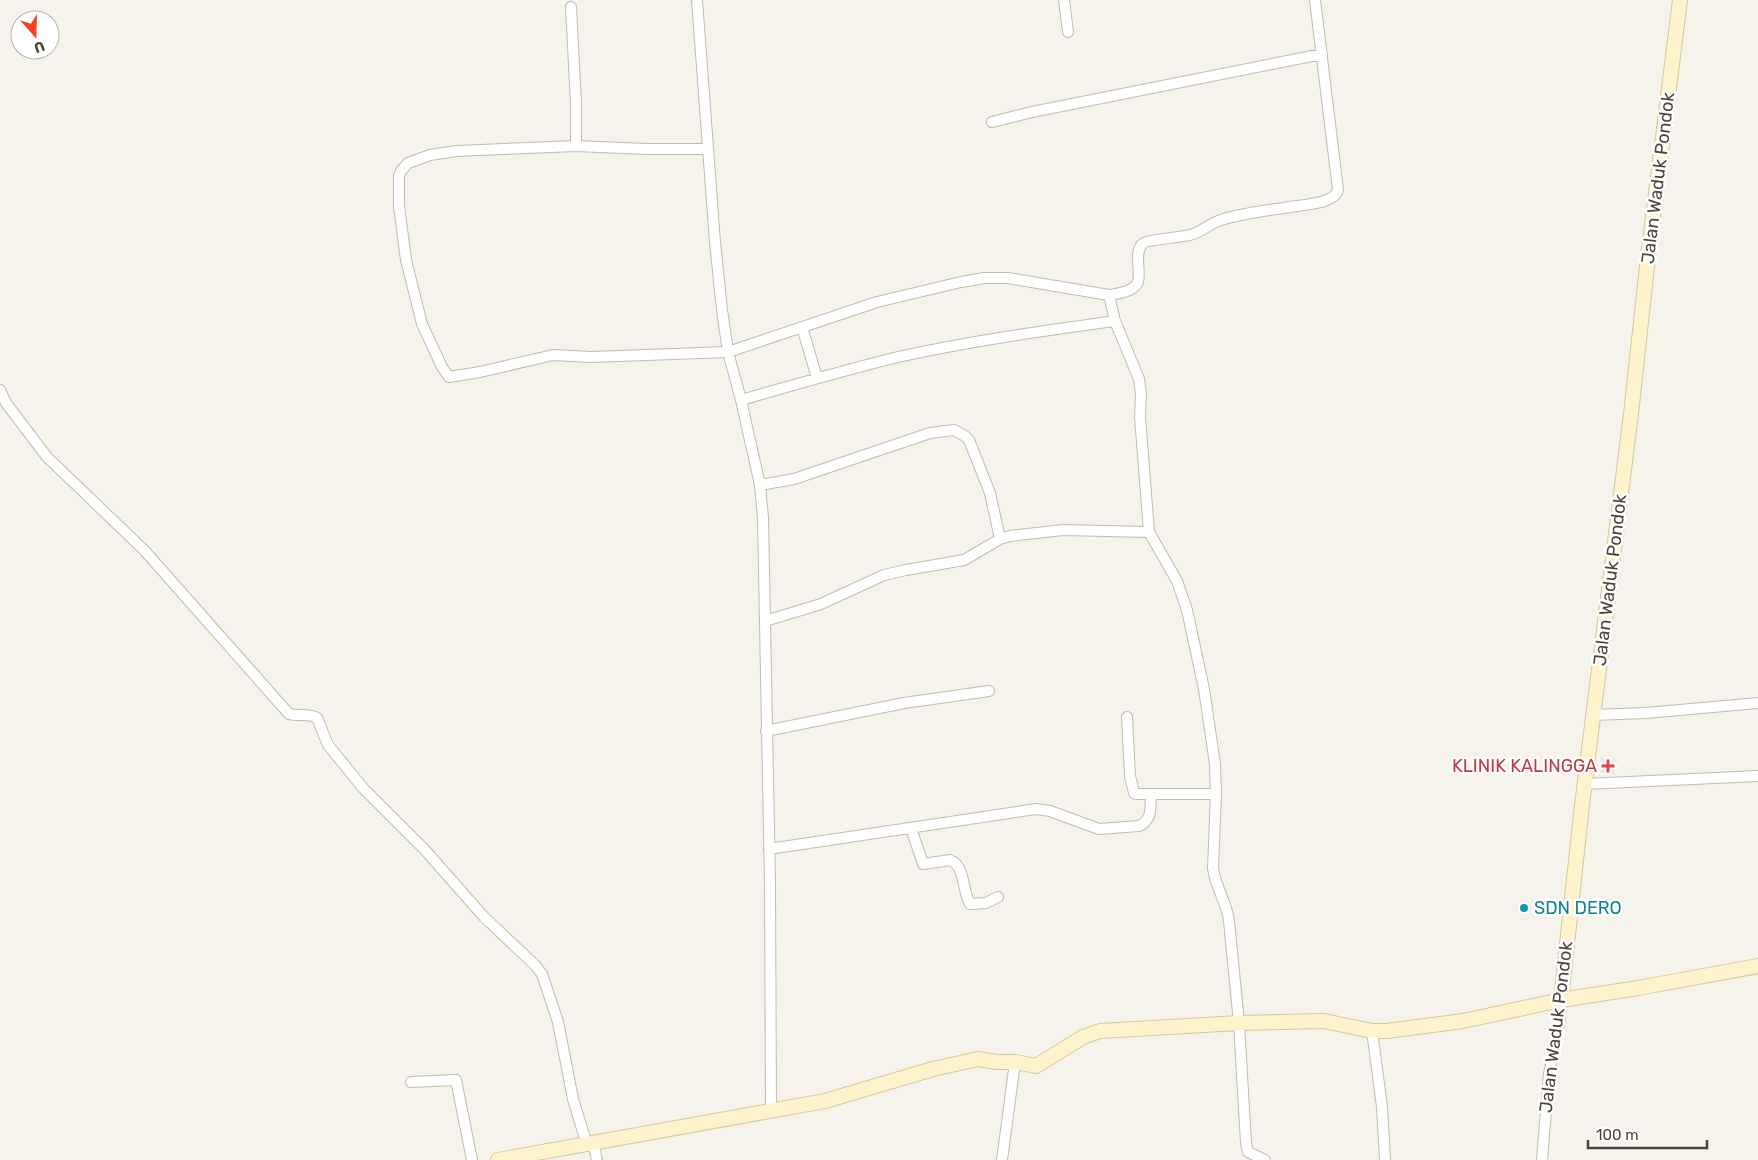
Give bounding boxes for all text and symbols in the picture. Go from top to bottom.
north arrow [10,10,60,60]
text: U [32,37,47,56]
street label: Jalan Waduk Pondok [1637,90,1680,265]
street label: Jalan Waduk Pondok [1589,492,1632,667]
place label: KLINIK KALINGGA [1452,755,1597,777]
marker: KLINIK KALINGGA [1601,759,1615,773]
place label: SDN DERO [1534,897,1622,919]
marker: SDN DERO [1518,902,1530,914]
street label: Jalan Waduk Pondok [1535,939,1578,1114]
scale bar [1588,1118,1707,1150]
text: 100 m [1596,1126,1638,1144]

